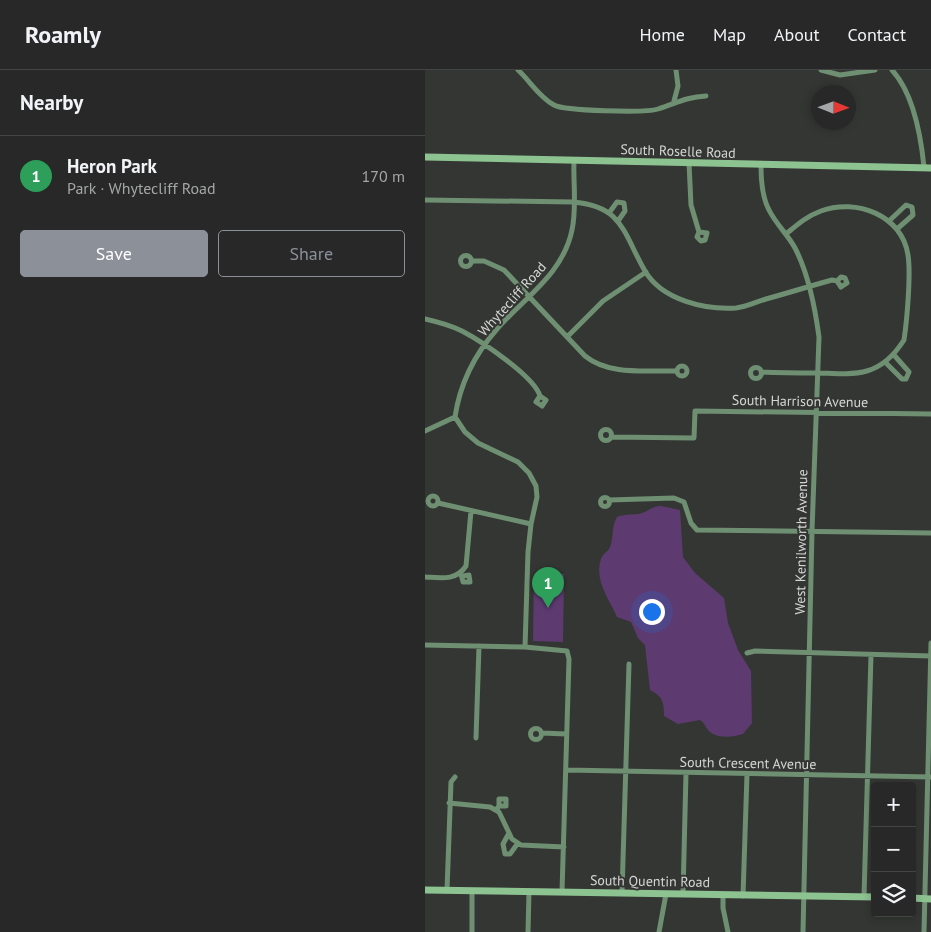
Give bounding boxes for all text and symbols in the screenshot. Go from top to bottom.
text: Roamly [25,19,101,50]
text: Home [639,23,685,46]
text: Map [713,23,746,46]
text: About [774,23,820,46]
text: Contact [848,23,906,46]
north arrow [811,85,856,130]
text: Nearby [20,89,83,116]
street label: South Roselle Road [620,140,736,162]
text: Heron Park [67,154,157,178]
text: 1 [31,166,41,186]
text: 170 m [362,166,405,186]
text: Park · Whytecliff Road [67,178,216,198]
button: Save [20,230,208,277]
button: Share [218,230,405,277]
street label: Whytecliff Road [474,258,550,340]
street label: South Harrison Avenue [732,391,868,411]
street label: West Kenilworth Avenue [791,469,811,615]
pin: 1 [532,567,564,608]
your location [639,599,665,625]
street label: South Crescent Avenue [680,753,816,773]
map controls [871,782,916,917]
button: + [871,782,916,827]
button: − [871,827,916,872]
street label: South Quentin Road [590,871,710,891]
button: layers [871,872,916,917]

